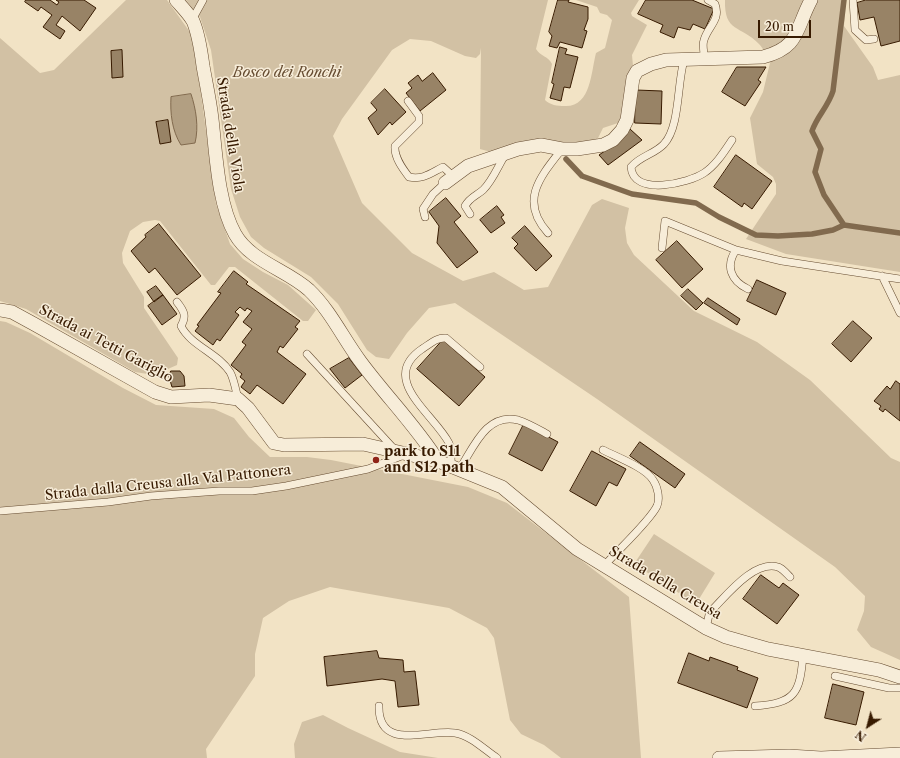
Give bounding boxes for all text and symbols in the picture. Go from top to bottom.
scale bar [760,12,813,38]
text: 20 m [765,19,794,34]
park label: Bosco dei Ronchi [233,65,341,81]
street label: Strada della Viola [213,76,247,194]
street label: Strada ai Tetti Gariglio [36,301,176,387]
place label: park to S11 and S12 path [384,444,474,476]
marker: park to S11 and S12 path [371,455,381,465]
street label: Strada dalla Creusa alla Val Pattonera [44,462,292,504]
street label: Strada della Creusa [606,543,724,623]
north arrow [848,706,888,746]
text: N [853,727,869,744]

